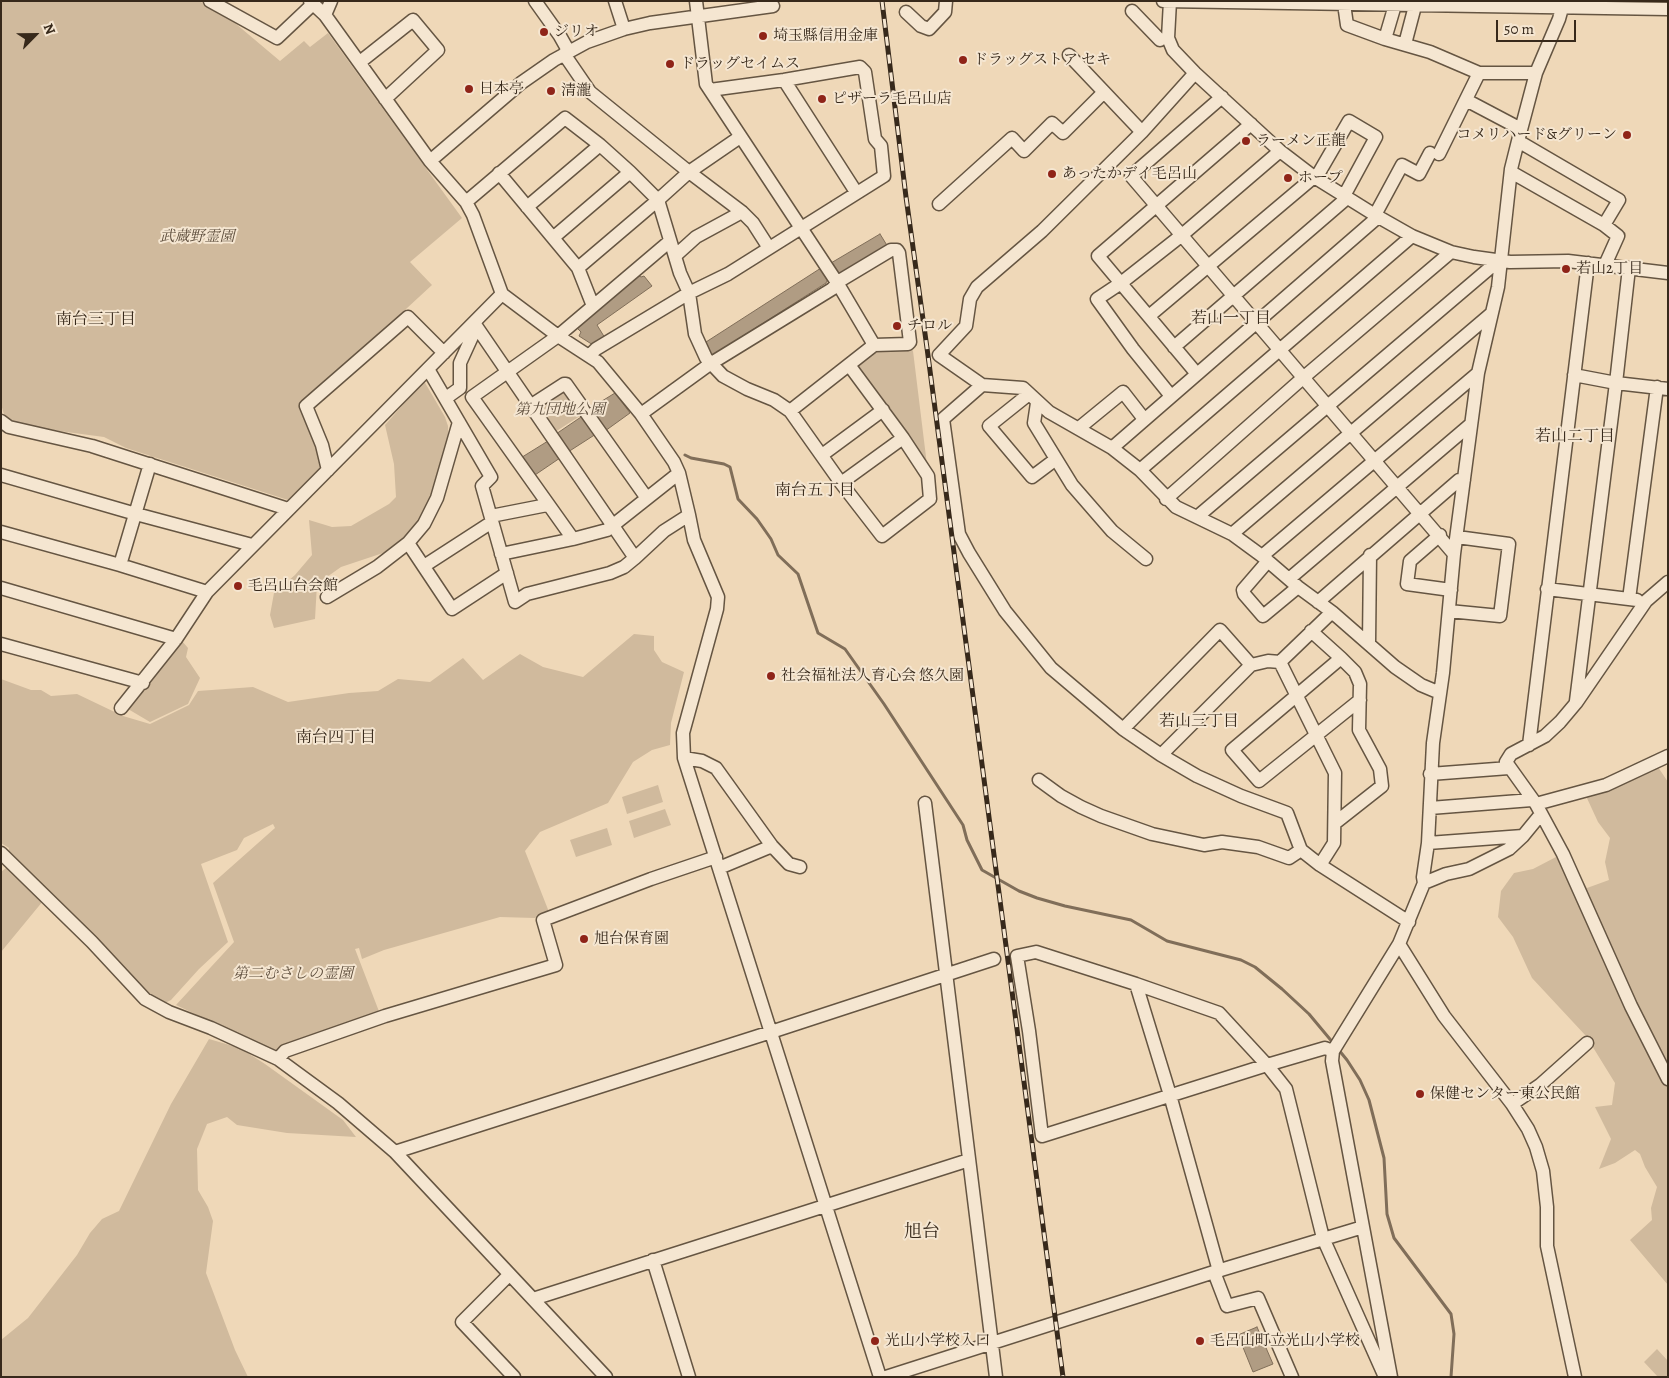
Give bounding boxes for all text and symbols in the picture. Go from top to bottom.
north arrow [10,10,60,60]
scale bar [1499,10,1579,42]
text: 50 m [1504,19,1534,39]
text: N [39,21,60,37]
place label: ジリオ [554,23,599,41]
marker: ジリオ [538,26,550,38]
place label: 埼玉縣信用金庫 [773,27,878,45]
marker: 埼玉縣信用金庫 [757,30,769,42]
place label: ドラッグストア セキ [973,51,1111,69]
marker: ドラッグストア セキ [957,54,969,66]
place label: ドラッグセイムス [680,55,800,73]
marker: ドラッグセイムス [664,58,676,70]
place label: 日本亭 [479,80,524,98]
place label: 清瀧 [561,82,591,100]
marker: 日本亭 [463,83,475,95]
marker: 清瀧 [545,85,557,97]
place label: ピザーラ毛呂山店 [832,90,952,108]
marker: ピザーラ毛呂山店 [816,93,828,105]
place label: コメリハード&グリーン [1457,126,1617,144]
marker: コメリハード&グリーン [1621,129,1633,141]
place label: ラーメン正龍 [1256,132,1346,150]
marker: ラーメン正龍 [1240,135,1252,147]
place label: あったかデイ毛呂山 [1062,165,1197,183]
marker: あったかデイ毛呂山 [1046,168,1058,180]
place label: ホープ [1298,169,1343,187]
marker: ホープ [1282,172,1294,184]
park label: 武蔵野霊園 [160,228,234,246]
place label: 若山2丁目 [1576,260,1643,278]
marker: 若山2丁目 [1560,263,1572,275]
district label: 若山一丁目 [1191,309,1271,329]
district label: 南台三丁目 [56,310,136,330]
place label: チロル [907,317,952,335]
marker: チロル [891,320,903,332]
park label: 第九団地公園 [515,401,605,419]
district label: 若山二丁目 [1535,427,1615,447]
district label: 南台五丁目 [775,481,855,501]
place label: 毛呂山台会館 [248,577,338,595]
marker: 毛呂山台会館 [232,580,244,592]
place label: 社会福祉法人育心会 悠久園 [781,667,964,685]
marker: 社会福祉法人育心会 悠久園 [765,670,777,682]
district label: 若山三丁目 [1159,712,1239,732]
district label: 南台四丁目 [296,728,376,748]
place label: 旭台保育園 [594,930,669,948]
marker: 旭台保育園 [578,933,590,945]
park label: 第二むさしの霊園 [233,965,353,983]
place label: 保健センター東公民館 [1430,1085,1580,1103]
marker: 保健センター東公民館 [1414,1088,1426,1100]
district label: 旭台 [904,1222,940,1244]
place label: 光山小学校入口 [885,1332,990,1350]
place label: 毛呂山町立光山小学校 [1210,1332,1360,1350]
marker: 光山小学校入口 [869,1335,881,1347]
marker: 毛呂山町立光山小学校 [1194,1335,1206,1347]

